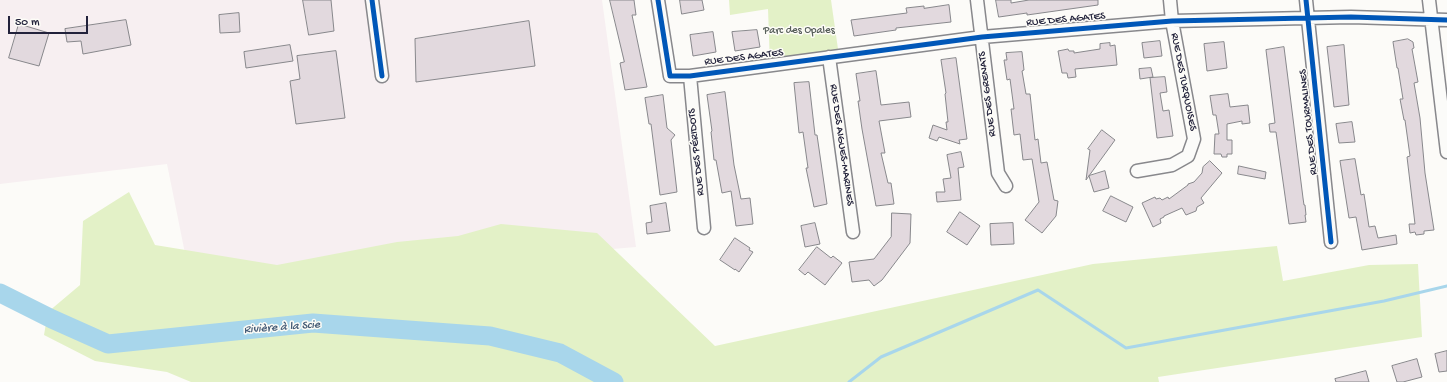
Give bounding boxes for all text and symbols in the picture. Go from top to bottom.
scale bar [10,8,90,34]
street label: RUE DES AGATES [1026,10,1106,30]
text: 50 m [15,16,40,30]
park label: Parc des Opales [763,24,835,38]
street label: RUE DES TURQUOISES [1167,32,1199,132]
street label: RUE DES AGATES [704,47,784,69]
street label: RUE DES GRENATS [976,51,1000,137]
street label: RUE DES TOURMALINES [1297,69,1321,175]
street label: RUE DES AIGUES-MARINES [826,83,856,207]
street label: RUE DES PÉRIDOTS [686,108,708,196]
water label: Rivière à la Scie [243,318,321,338]

